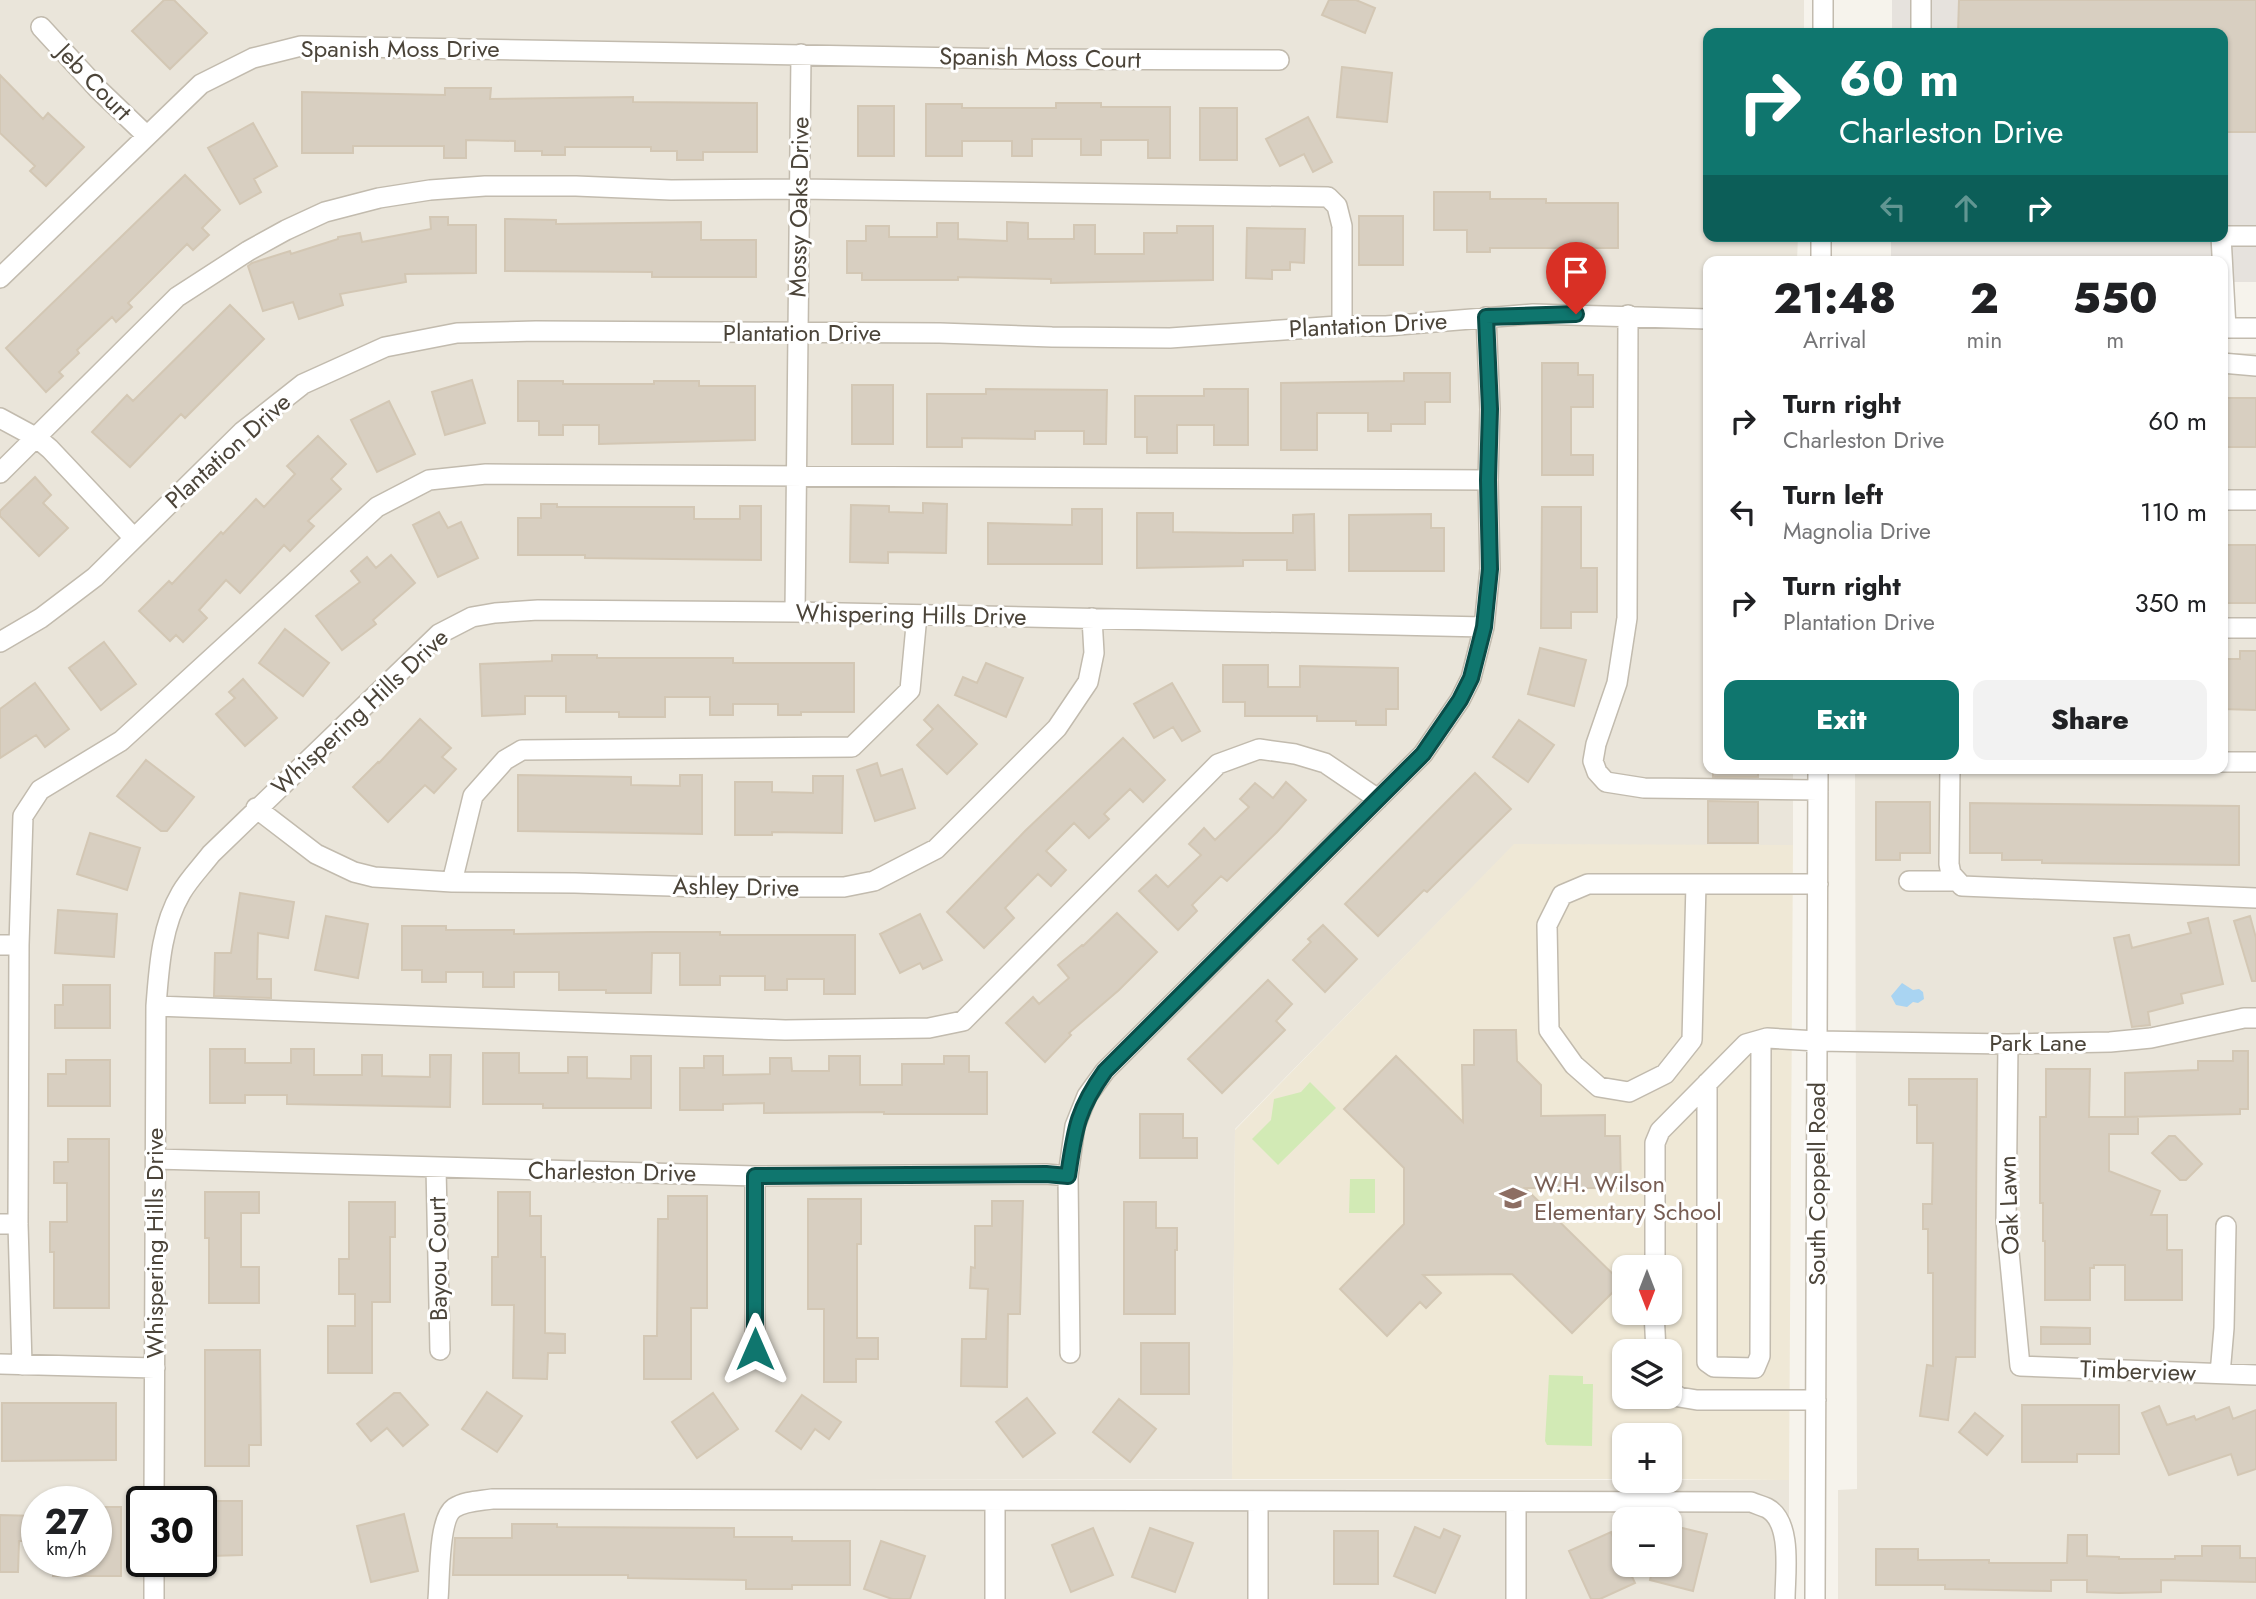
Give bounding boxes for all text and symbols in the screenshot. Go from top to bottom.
street label: Spanish Moss Drive [300,31,500,66]
street label: Jeb Court [47,33,140,128]
street label: Spanish Moss Court [939,38,1141,77]
text: 60 m [1839,44,1959,114]
icon: right [1724,56,1815,147]
text: Charleston Drive [1839,109,2064,155]
street label: Mossy Oaks Drive [779,116,818,298]
icon: left [1874,189,1912,227]
icon: ahead [1947,189,1985,227]
icon: right [2020,189,2058,227]
pin [1546,242,1606,314]
icon: arrive [1557,253,1595,291]
text: 21:48 [1773,268,1896,329]
text: 2 [1970,268,1999,329]
text: 550 [2073,268,2158,329]
street label: Plantation Drive [1288,303,1448,346]
street label: Plantation Drive [723,315,881,350]
text: Arrival [1803,323,1866,357]
text: min [1966,323,2002,357]
text: m [2106,323,2124,357]
street label: Plantation Drive [157,385,298,517]
text: Turn right [1783,385,1901,423]
icon: right [1724,402,1762,440]
text: 60 m [2148,402,2207,440]
text: Charleston Drive [1783,423,1944,457]
text: Turn left [1783,476,1883,514]
icon: left [1724,493,1762,531]
text: 110 m [2140,493,2207,531]
text: Magnolia Drive [1783,514,1931,548]
text: Turn right [1783,567,1901,605]
icon: right [1724,584,1762,622]
text: 350 m [2134,584,2207,622]
street label: Whispering Hills Drive [795,595,1027,634]
text: Plantation Drive [1783,605,1935,639]
street label: Whispering Hills Drive [263,620,456,803]
button: Exit [1724,680,1959,760]
button: Share [1973,680,2207,760]
street label: Ashley Drive [672,868,800,905]
street label: Park Lane [1989,1025,2087,1060]
street label: South Coppell Road [1799,1082,1834,1286]
street label: Whispering Hills Drive [137,1128,172,1358]
street label: Charleston Drive [528,1153,696,1190]
street label: Oak Lawn [1989,1155,2028,1255]
place label: W.H. Wilson Elementary School [1534,1166,1722,1229]
school or university icon: W.H. Wilson Elementary School [1498,1183,1528,1213]
street label: Bayou Court [419,1196,456,1321]
north arrow [1612,1255,1682,1325]
map controls [1612,1255,1682,1577]
position arrow [718,1312,792,1386]
button: layers [1612,1339,1682,1409]
street label: Timberview [2079,1351,2197,1390]
button: + [1612,1423,1682,1493]
speed limit sign: 30 [126,1486,217,1577]
text: 27 [44,1497,89,1547]
button: − [1612,1507,1682,1577]
text: km/h [46,1536,87,1562]

